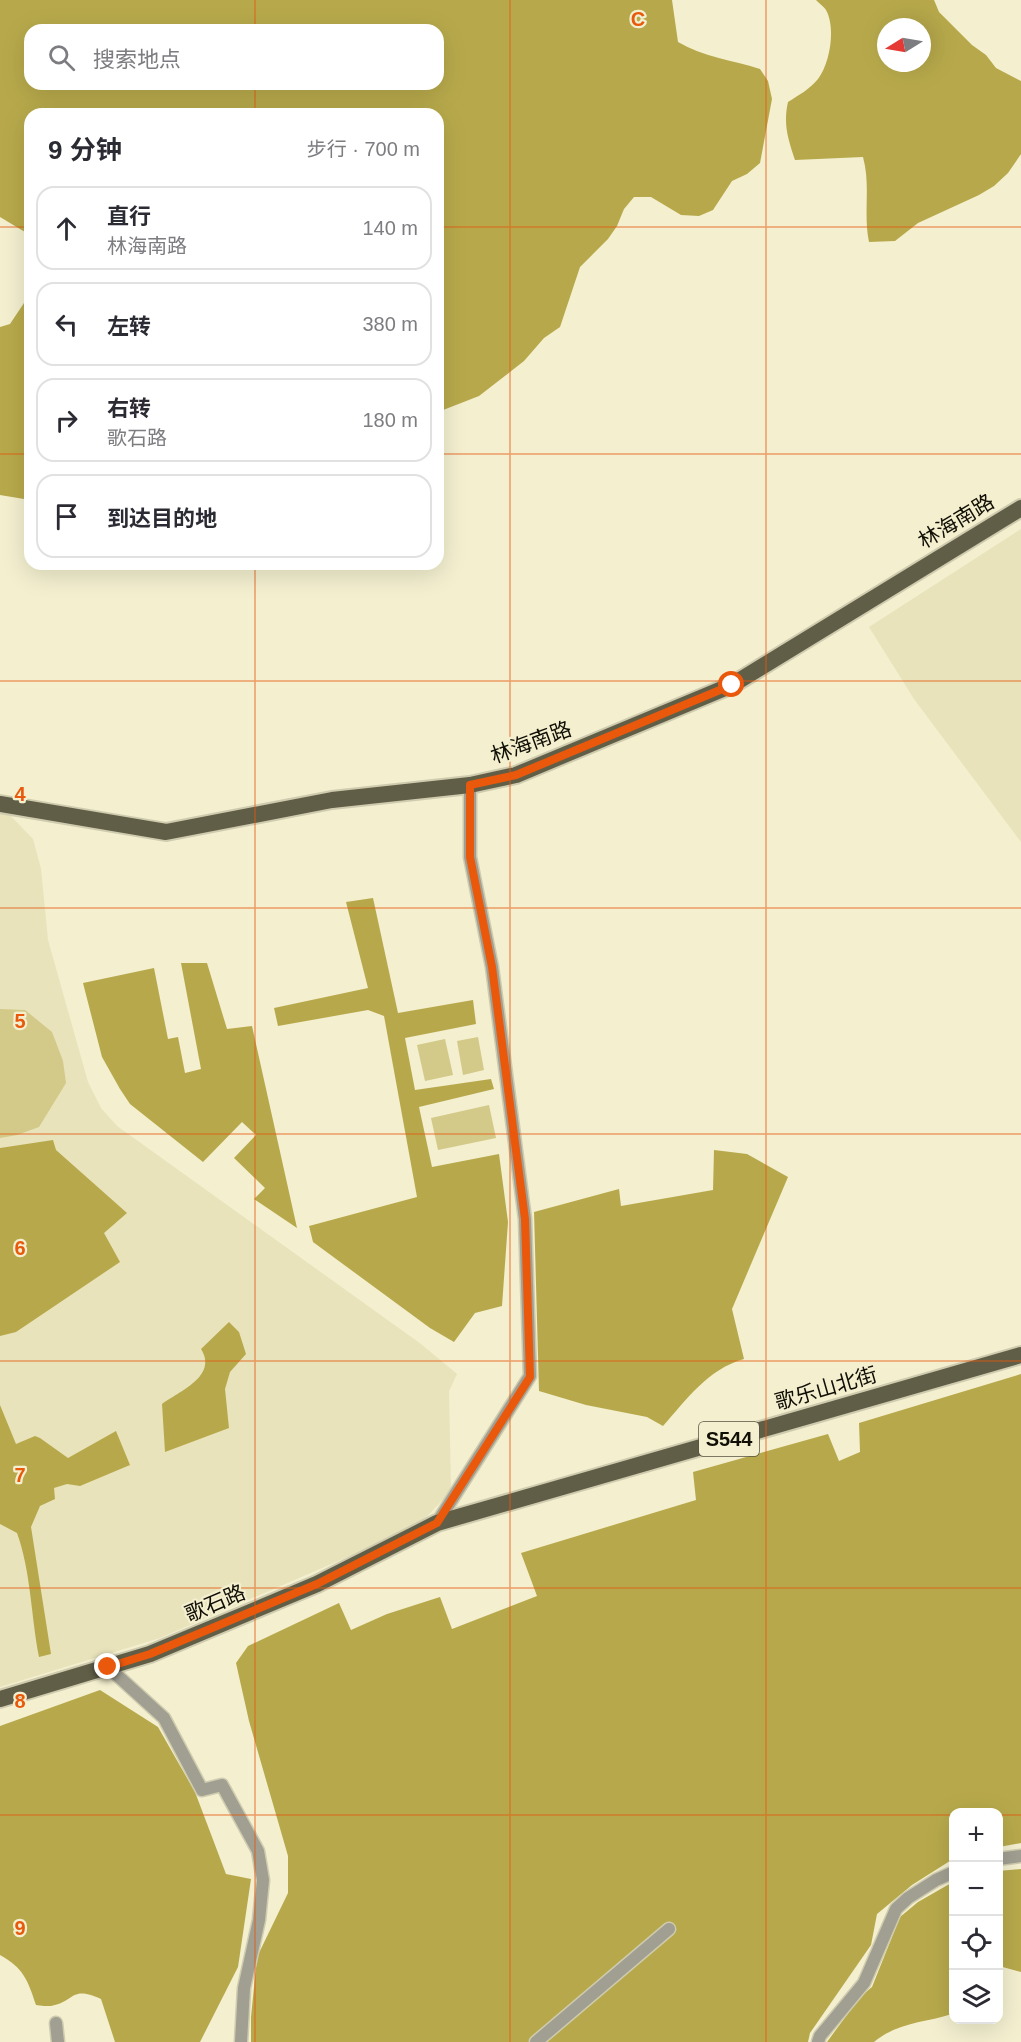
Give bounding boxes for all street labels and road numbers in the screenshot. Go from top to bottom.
street label: 林海南路 [914,490,998,552]
street label: 林海南路 [488,717,574,767]
street label: 歌乐山北街 [772,1362,880,1414]
road number: S544 [699,1422,759,1456]
street label: 歌石路 [182,1580,248,1626]

